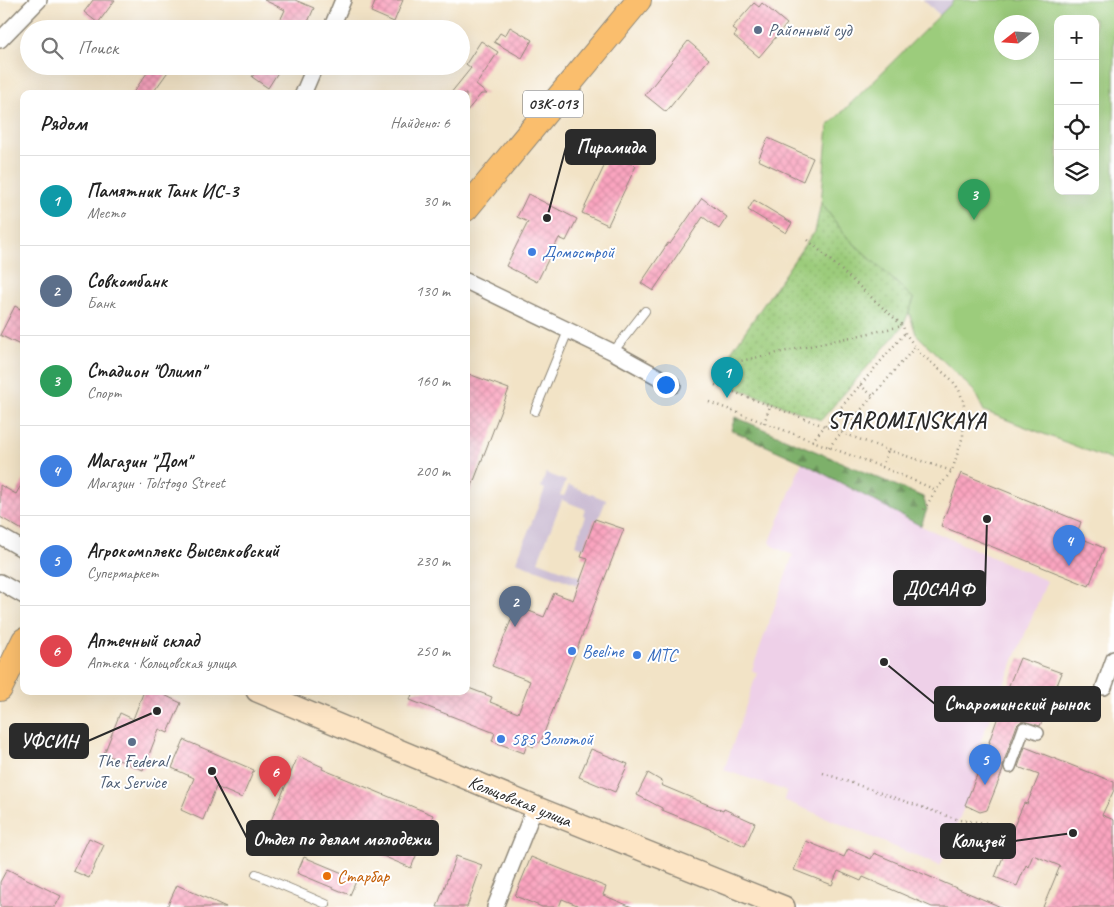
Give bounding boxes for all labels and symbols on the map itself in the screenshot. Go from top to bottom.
north arrow [994,15,1039,60]
place label: Районный суд [768,19,853,41]
marker: Районный суд [752,24,764,36]
road number: 03К-013 [523,90,583,118]
callout: Пирамида [566,130,655,164]
text: Пирамида [576,135,647,159]
pin: 3 [958,179,990,220]
place label: Домострой [542,241,616,263]
marker: Домострой [526,246,538,258]
pin: 1 [711,357,743,398]
your location [653,372,679,398]
district label: STAROMINSKAYA [827,407,987,435]
pin: 4 [1053,525,1085,566]
callout: ДОСААФ [894,571,985,605]
text: ДОСААФ [903,577,977,601]
pin: 2 [499,586,531,627]
place label: Beeline [582,640,625,662]
place label: МТС [647,644,679,666]
marker: Beeline [566,645,578,657]
marker: МТС [631,649,643,661]
callout: Староминский рынок [935,687,1100,721]
text: Староминский рынок [944,692,1091,716]
callout: УФСИН [10,724,88,758]
place label: 585 Золотой [511,728,594,750]
text: УФСИН [20,729,81,753]
marker: 585 Золотой [495,733,507,745]
marker: The Federal Tax Service [126,736,138,748]
pin: 5 [969,744,1001,785]
place label: The Federal Tax Service [96,750,171,793]
pin: 6 [259,756,291,797]
street label: Кольцовская улица [465,770,576,832]
callout: Отдел по делам молодежи [247,821,438,855]
callout: Колизей [941,824,1015,858]
text: Отдел по делам молодежи [253,827,433,851]
text: Колизей [951,829,1007,853]
place label: Старбар [337,865,391,887]
marker: Старбар [321,870,333,882]

